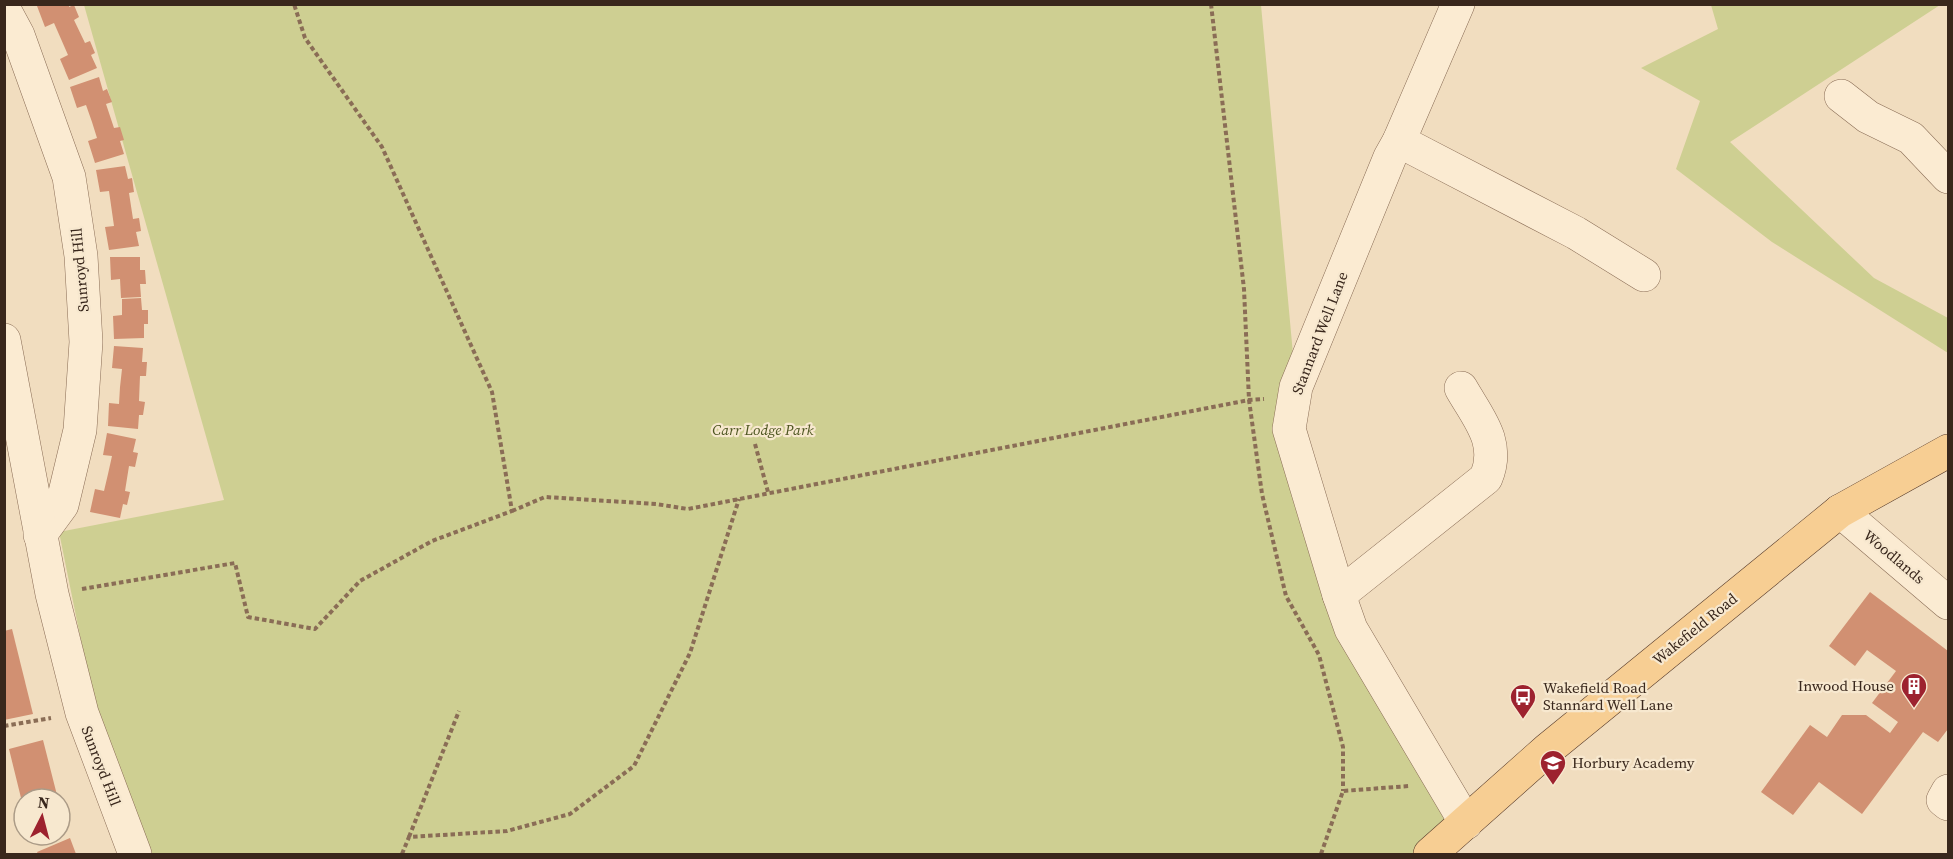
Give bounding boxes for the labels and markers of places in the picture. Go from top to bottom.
building icon: Inwood House [1899,671,1929,709]
place label: Inwood House [1798,675,1894,696]
place label: Wakefield Road Stannard Well Lane [1543,677,1673,715]
bus stop icon: Wakefield Road Stannard Well Lane [1508,682,1538,720]
school or university icon: Horbury Academy [1538,748,1568,786]
place label: Horbury Academy [1572,752,1695,773]

